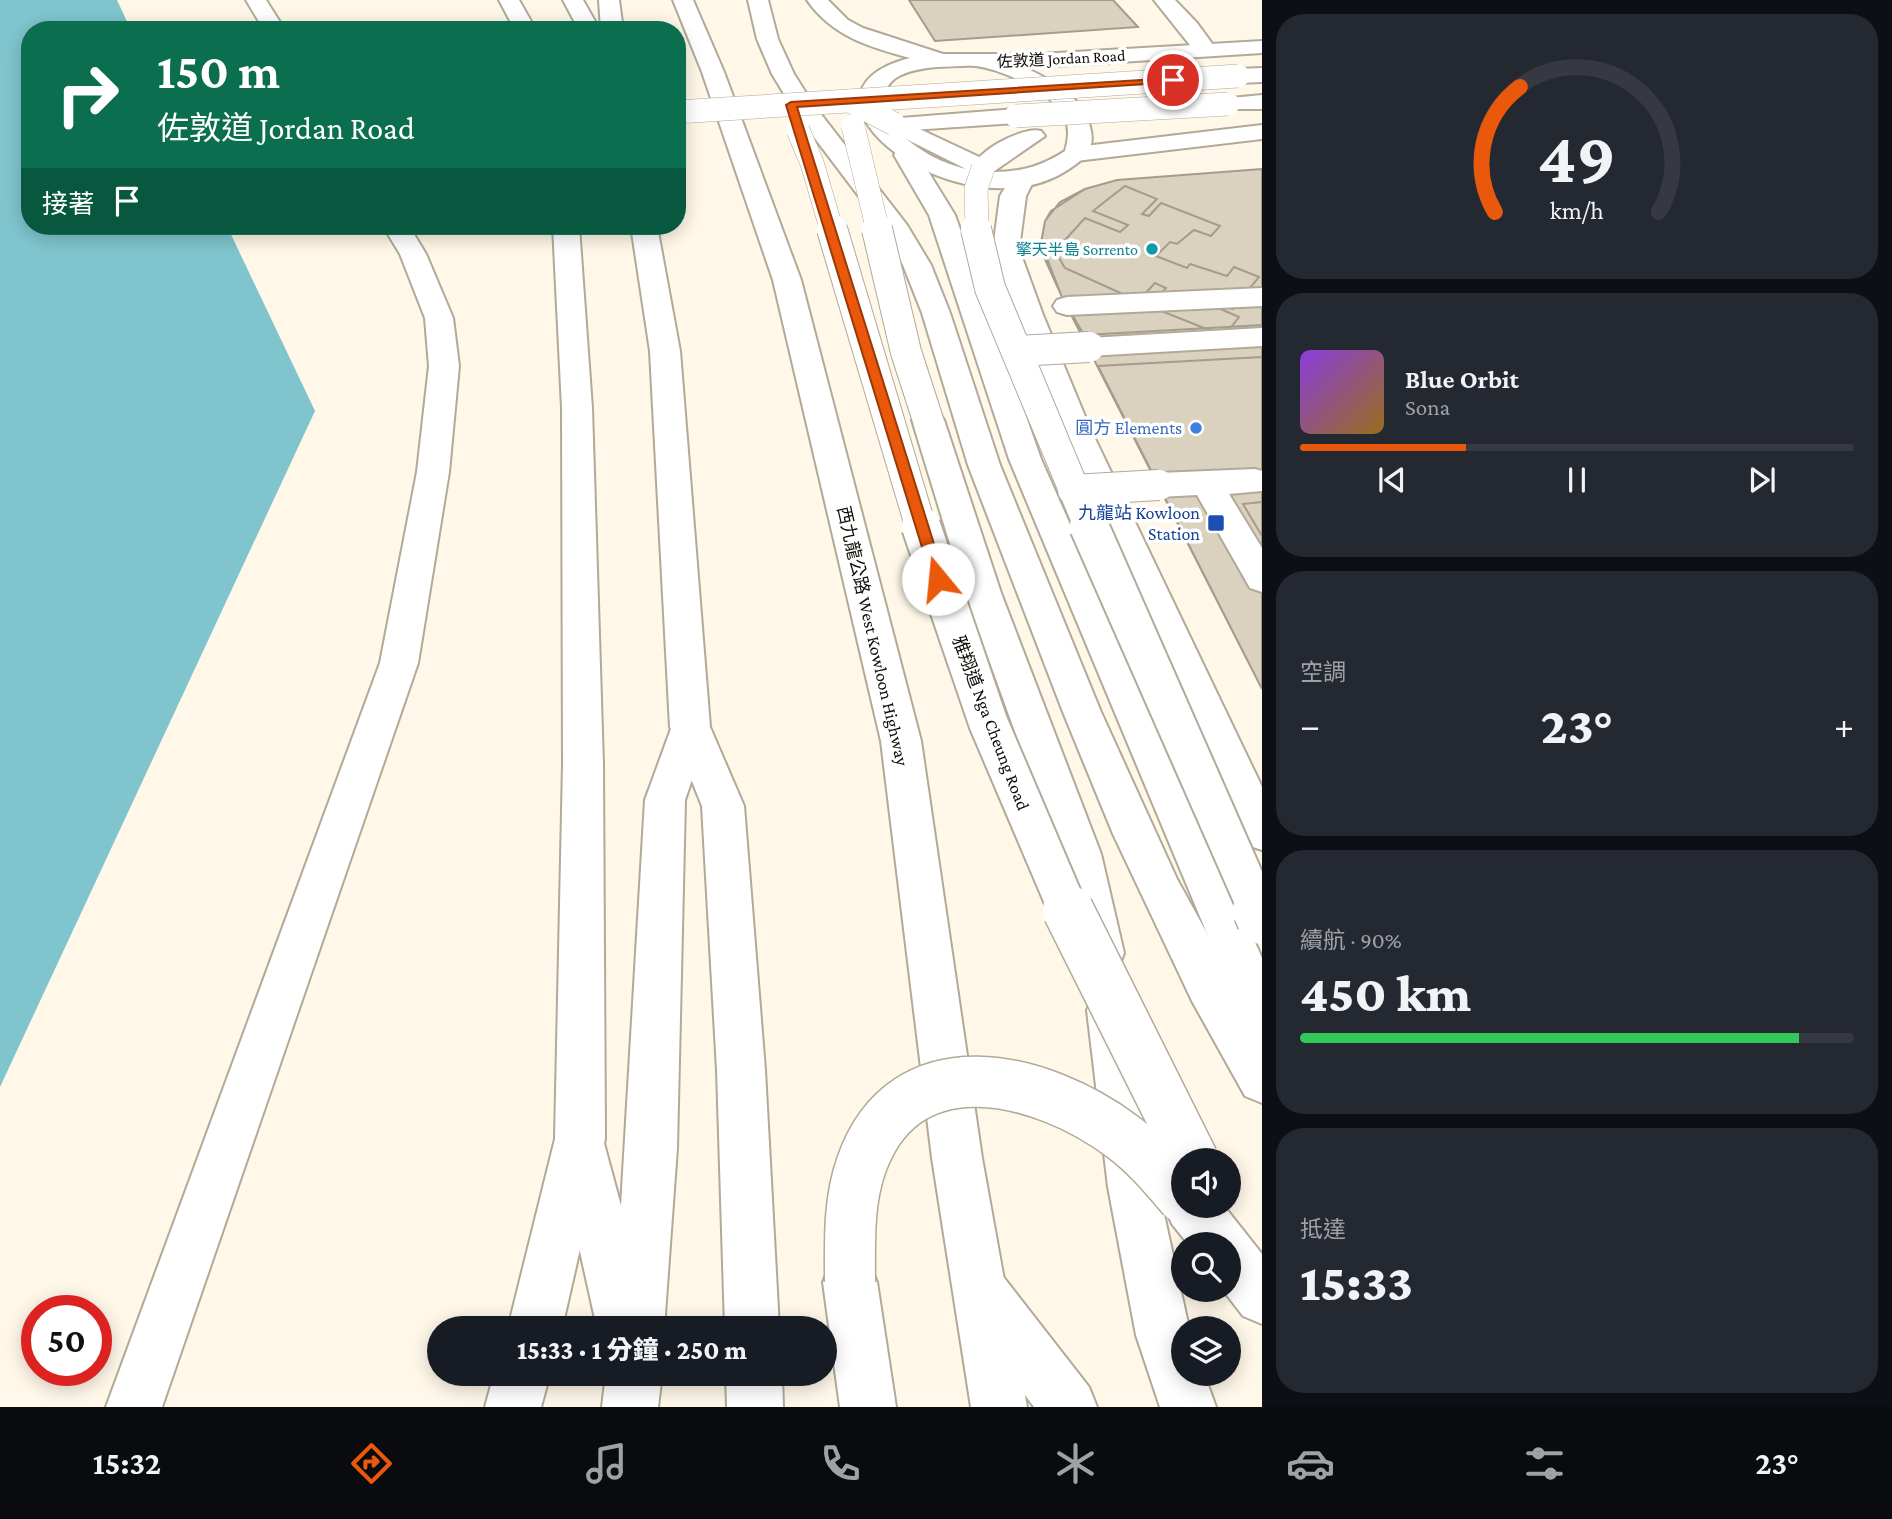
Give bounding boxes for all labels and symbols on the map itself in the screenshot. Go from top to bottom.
street label: 佐敦道 Jordan Road [996,47,1126,71]
pin [1143,50,1203,110]
place label: 擎天半島 Sorrento [1016,241,1138,258]
marker: 擎天半島 Sorrento [1144,241,1160,257]
place label: 圓方 Elements [1075,418,1182,438]
marker: 圓方 Elements [1188,420,1204,436]
place label: 九龍站 Kowloon Station [1078,503,1200,544]
street label: 西九龍公路 West Kowloon Highway [833,504,913,768]
marker: 九龍站 Kowloon Station [1206,513,1226,533]
position arrow [901,542,975,616]
street label: 雅翔道 Nga Cheung Road [948,633,1034,814]
speed limit sign: 50 [21,1295,112,1386]

